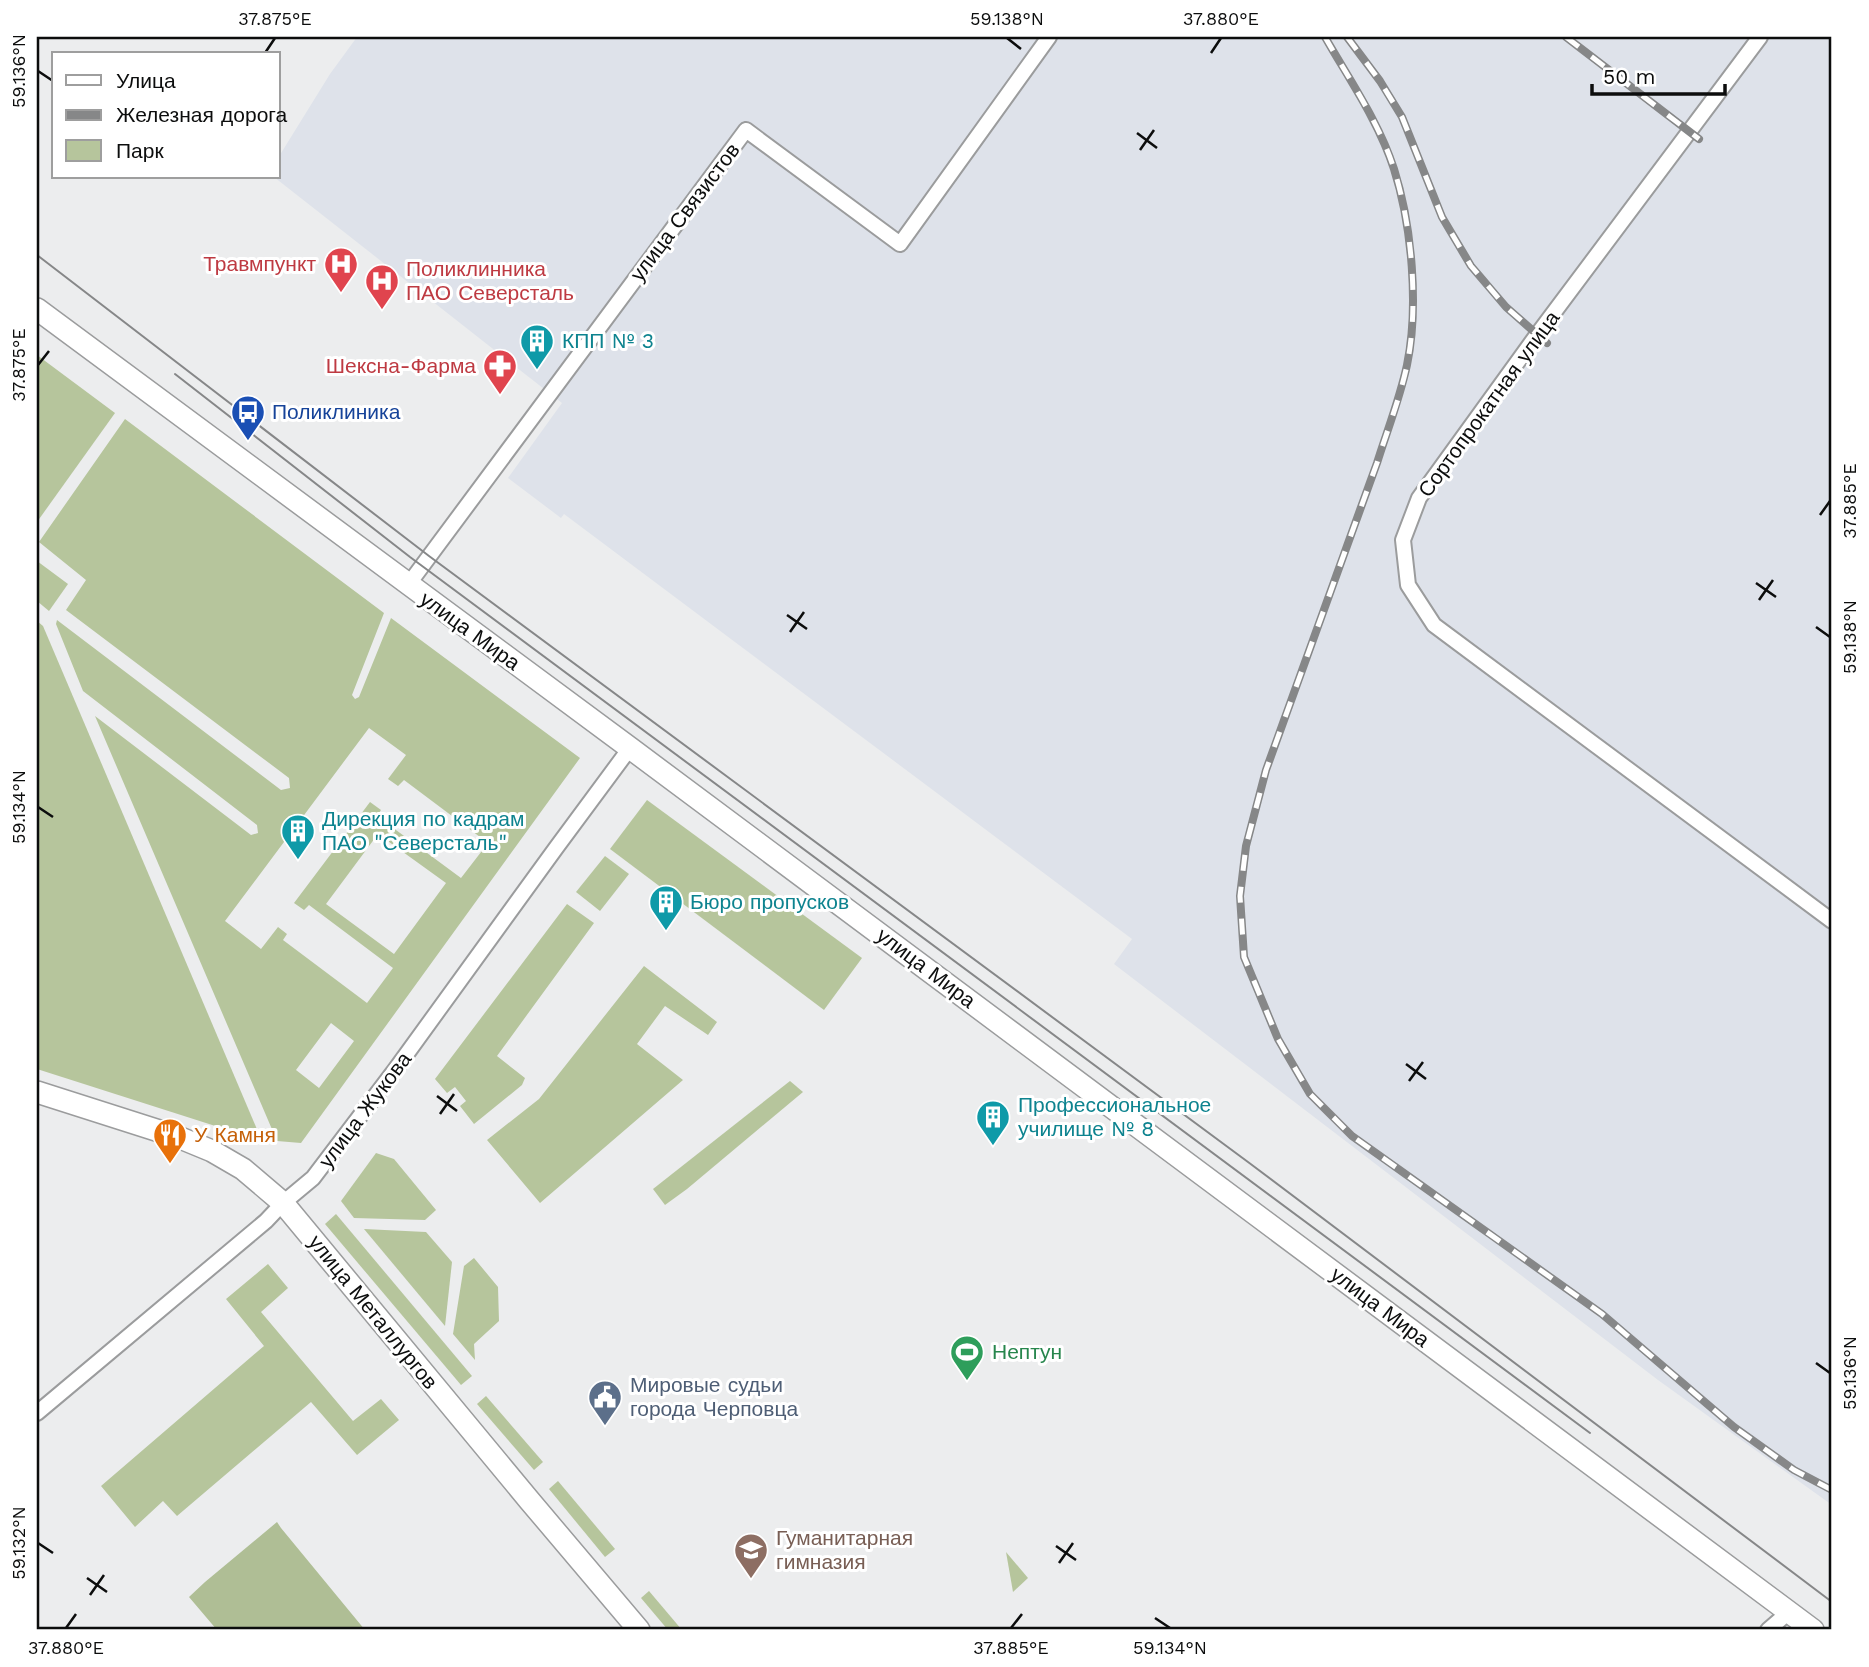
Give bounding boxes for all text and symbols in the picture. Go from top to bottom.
text: 37.875°E [238,8,312,29]
text: 59.138°N [970,8,1044,29]
text: 37.880°E [1183,8,1259,29]
text: 59.136°N [8,34,29,108]
legend [52,52,280,178]
scale bar [1592,52,1726,96]
text: 50 m [1603,64,1655,89]
text: Улица [116,68,176,93]
text: Железная дорога [116,102,288,127]
text: Парк [116,138,164,163]
street label: улица Связистов [625,138,745,286]
hospital icon: Травмпункт [322,245,360,294]
place label: Травмпункт [203,251,316,276]
place label: Поликлинника ПАО Северсталь [406,256,574,305]
hospital icon: Поликлинника ПАО Северсталь [363,262,401,311]
street label: Сортопрокатная улица [1413,306,1565,502]
building icon: КПП № 3 [518,322,556,371]
text: 37.875°E [8,328,29,402]
place label: КПП № 3 [562,328,654,353]
pharmacy icon: Шексна-Фарма [481,347,519,396]
place label: Шексна-Фарма [326,353,476,378]
bus stop icon: Поликлиника [229,393,267,442]
place label: Поликлиника [272,399,401,424]
text: 37.885°E [1839,463,1860,539]
street label: улица Мира [415,586,525,675]
text: 59.138°N [1839,600,1860,674]
text: 59.134°N [8,770,29,844]
place label: Дирекция по кадрам ПАО "Северсталь" [322,806,524,855]
building icon: Дирекция по кадрам ПАО "Северсталь" [279,812,317,861]
building icon: Бюро пропусков [647,883,685,932]
place label: Бюро пропусков [690,889,849,914]
street label: улица Мира [872,922,981,1013]
street label: улица Жукова [313,1047,416,1172]
place label: Профессиональное училище № 8 [1018,1092,1211,1141]
building icon: Профессиональное училище № 8 [974,1098,1012,1147]
restaurant icon: У Камня [151,1116,189,1165]
place label: У Камня [194,1122,276,1147]
street label: улица Металлургов [304,1230,443,1394]
street label: улица Мира [1326,1261,1435,1352]
sports icon: Нептун [948,1333,986,1382]
text: 59.136°N [1839,1336,1860,1410]
place label: Нептун [992,1339,1062,1364]
place label: Мировые судьи города Черповца [630,1372,798,1421]
public building icon: Мировые судьи города Черповца [586,1378,624,1427]
text: 59.132°N [8,1506,29,1580]
place label: Гуманитарная гимназия [776,1525,913,1574]
school or university icon: Гуманитарная гимназия [732,1531,770,1580]
text: 37.880°E [28,1637,104,1658]
text: 37.885°E [973,1637,1049,1658]
text: 59.134°N [1133,1637,1207,1658]

